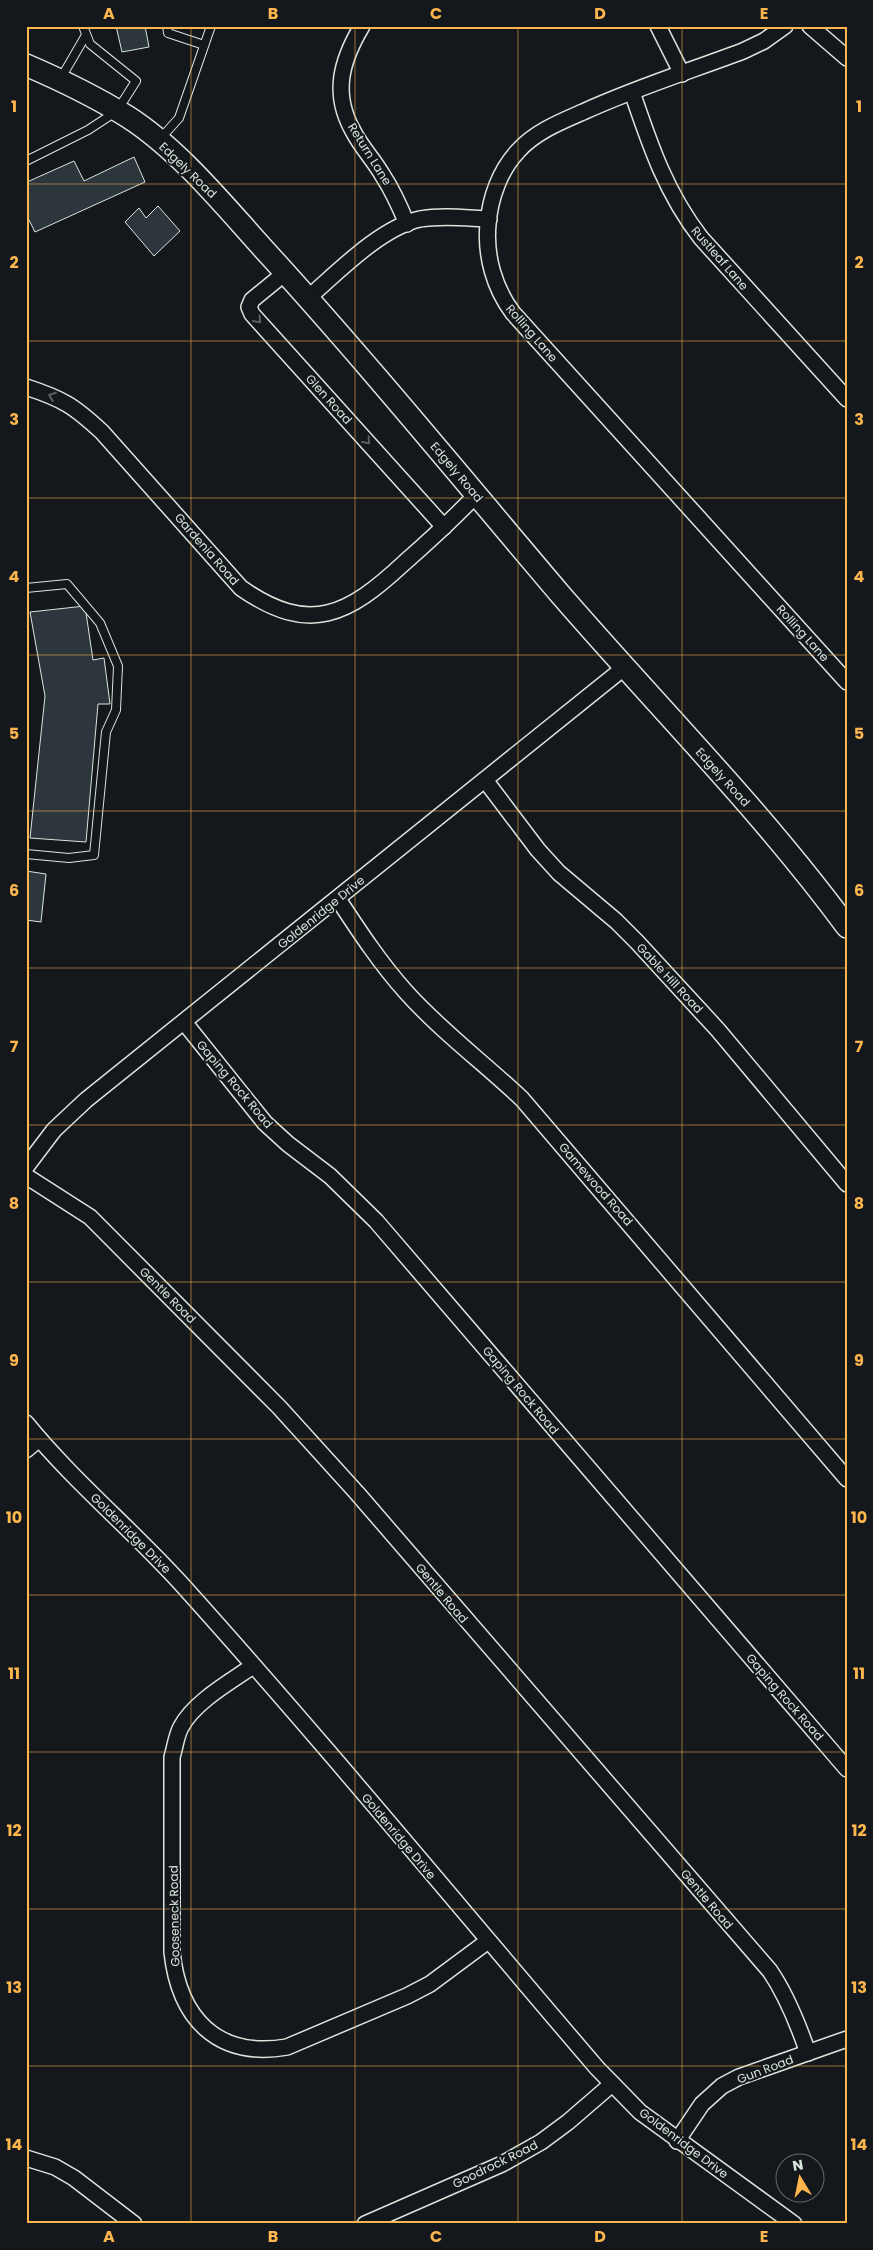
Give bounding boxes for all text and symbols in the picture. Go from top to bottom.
text: A [103,2,115,25]
text: B [268,2,278,25]
text: C [430,2,442,25]
text: D [594,2,606,25]
text: E [760,2,768,25]
text: 1 [11,95,17,118]
text: 1 [856,95,862,118]
street label: Return Lane [344,120,396,188]
street label: Edgely Road [156,138,220,202]
street label: Rustleaf Lane [687,222,753,294]
text: 2 [9,251,19,274]
text: 2 [854,251,864,274]
street label: Rolling Lane [502,301,562,365]
one-way arrow [252,315,261,324]
street label: Glen Road [302,370,356,428]
one-way arrow [48,392,57,402]
text: 3 [9,408,19,431]
text: 3 [854,408,864,431]
one-way arrow [361,435,370,444]
street label: Edgely Road [427,438,487,506]
street label: Gardenia Road [171,509,243,589]
text: 4 [9,565,20,588]
text: 4 [854,565,865,588]
street label: Rolling Lane [773,601,833,665]
text: 5 [9,722,19,745]
text: 5 [854,722,864,745]
street label: Edgely Road [692,744,754,810]
street label: Goldenridge Drive [274,872,368,952]
text: 6 [9,879,19,902]
text: 6 [854,879,864,902]
street label: Gable Hill Road [633,939,707,1017]
text: 7 [10,1035,19,1058]
text: 7 [855,1035,864,1058]
street label: Gaping Rock Road [193,1036,277,1132]
street label: Gamewood Road [555,1139,637,1229]
text: 8 [9,1192,19,1215]
text: 8 [854,1192,864,1215]
street label: Gentle Road [136,1263,200,1327]
street label: Gaping Rock Road [479,1342,563,1438]
text: 9 [9,1349,19,1372]
text: 9 [854,1349,864,1372]
street label: Goldenridge Drive [87,1489,175,1577]
text: 10 [6,1506,22,1529]
text: 10 [851,1506,867,1529]
street label: Gentle Road [412,1559,472,1627]
street label: Gaping Rock Road [742,1650,828,1744]
text: 11 [8,1662,20,1685]
text: 11 [853,1662,865,1685]
street label: Goldenridge Drive [358,1789,440,1883]
text: 12 [6,1819,22,1842]
text: 12 [851,1819,867,1842]
street label: Gooseneck Road [165,1865,183,1967]
street label: Gentle Road [677,1865,737,1933]
text: 13 [6,1976,22,1999]
text: 13 [851,1976,867,1999]
street label: Gun Road [734,2050,796,2088]
street label: Goldenridge Drive [636,2104,732,2182]
text: 14 [6,2133,23,2156]
text: 14 [851,2133,868,2156]
street label: Goodrock Road [450,2136,540,2192]
north arrow [776,2152,826,2202]
text: N [791,2154,805,2176]
text: A [103,2225,115,2248]
text: B [268,2225,278,2248]
text: C [430,2225,442,2248]
text: D [594,2225,606,2248]
text: E [760,2225,768,2248]

